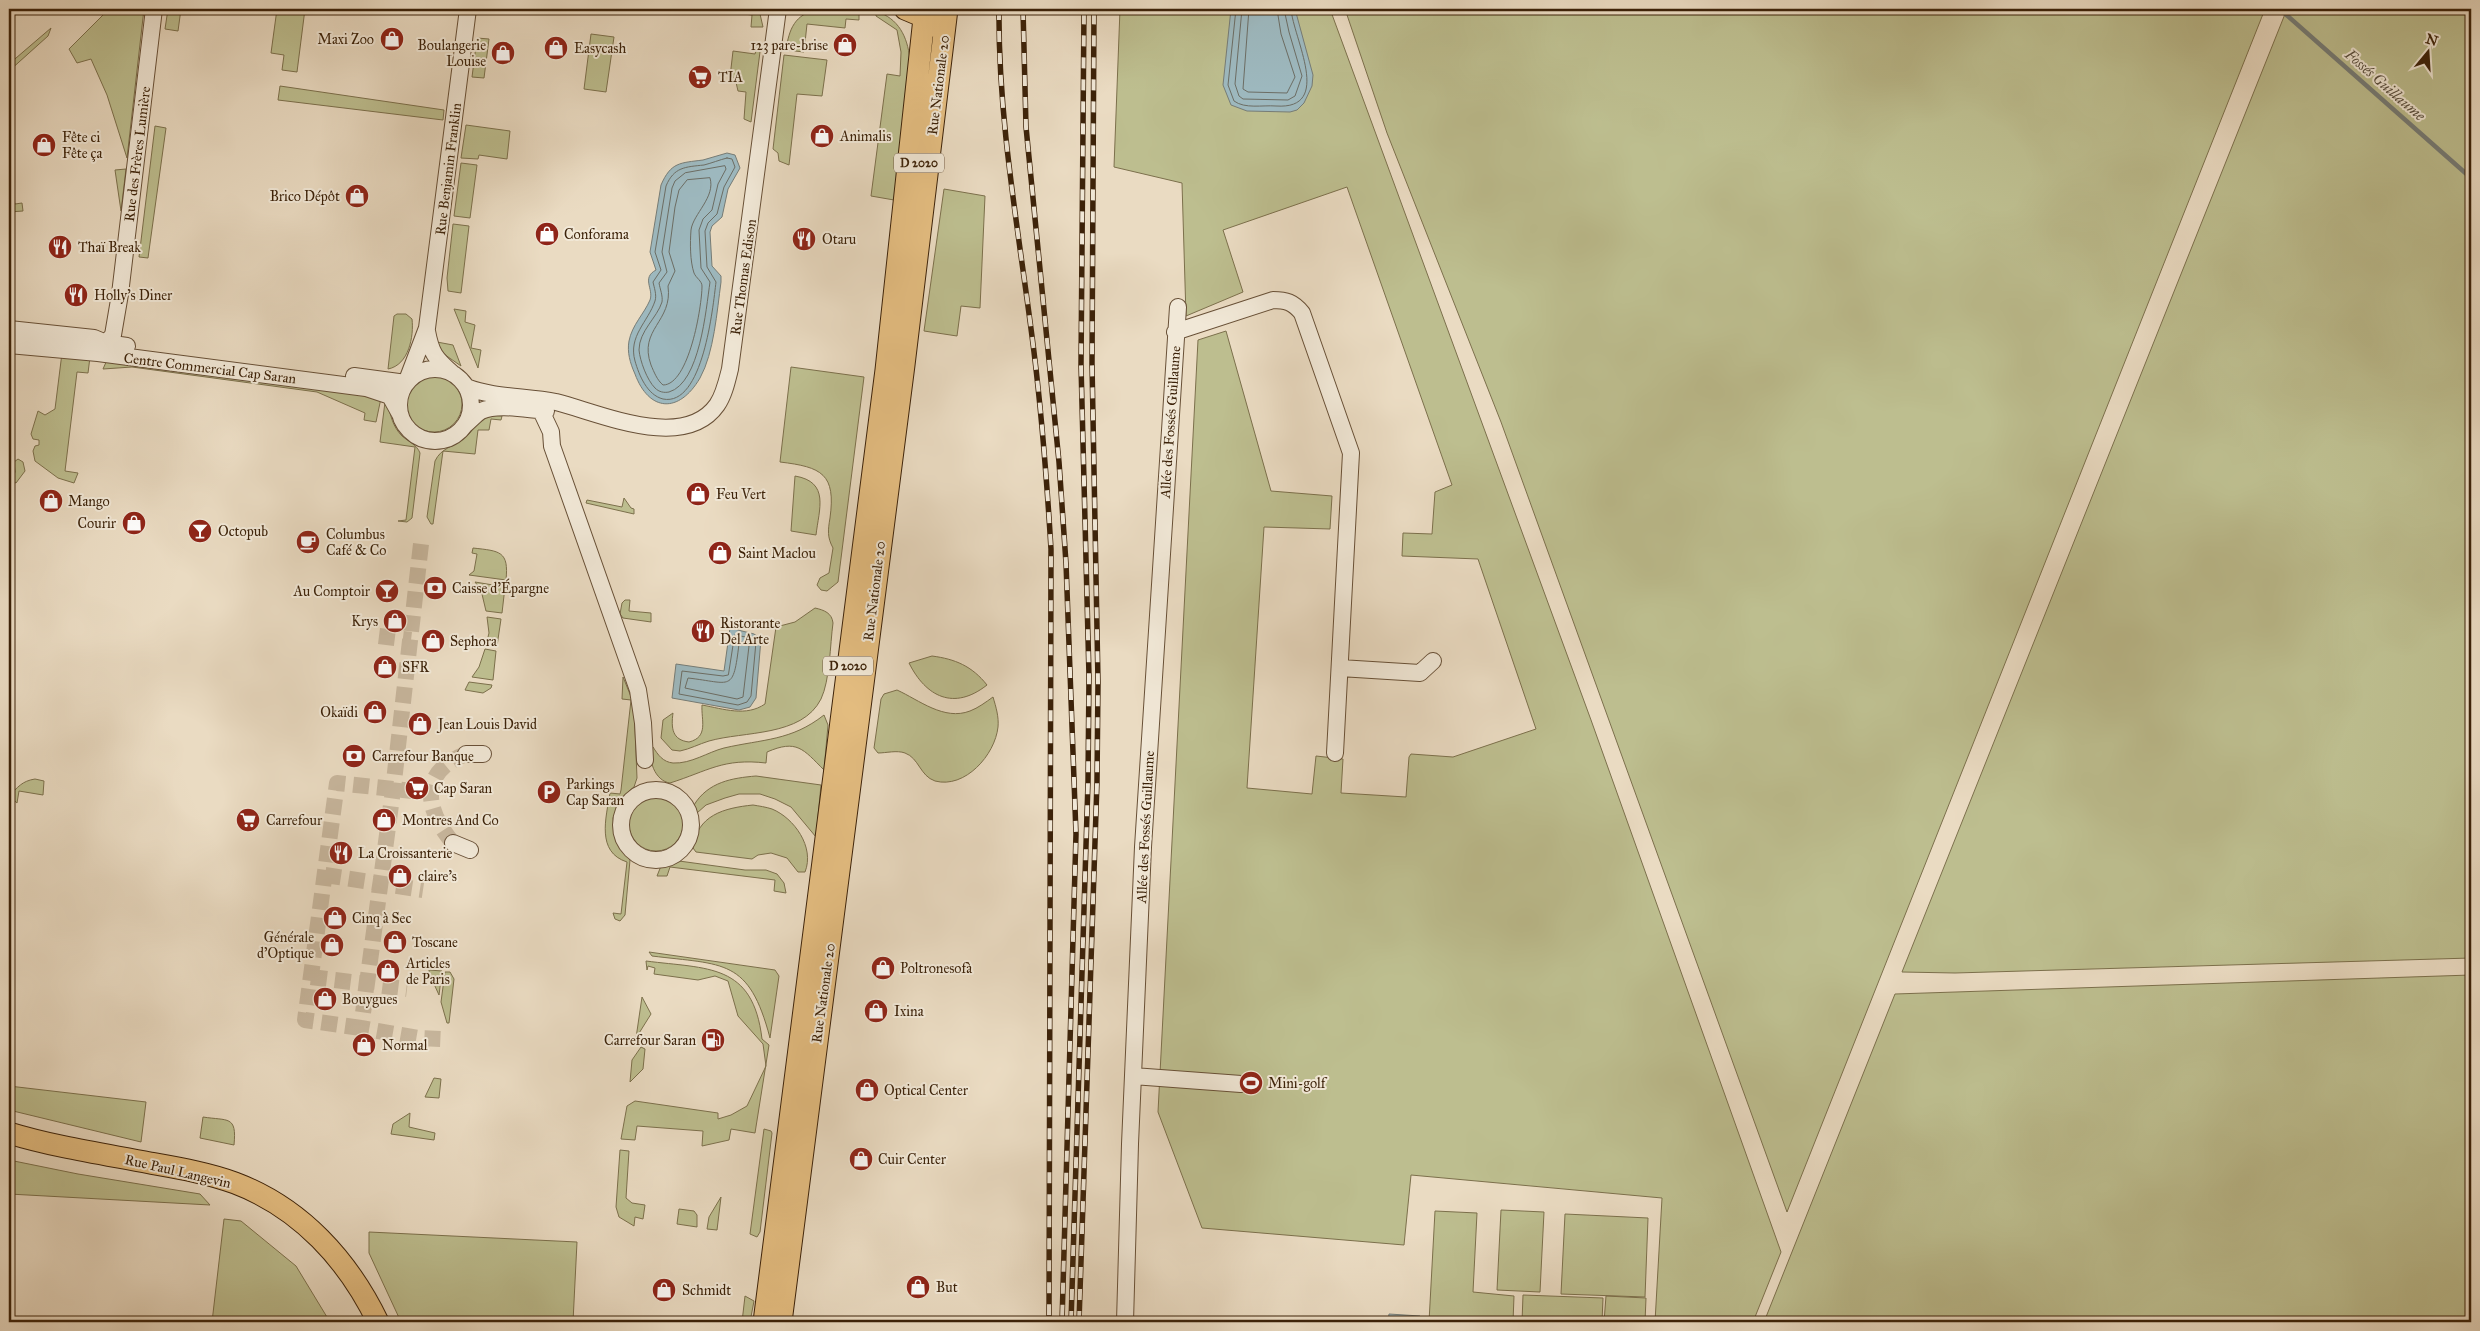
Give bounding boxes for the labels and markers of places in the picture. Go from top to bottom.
shop icon: Maxi Zoo [379,26,405,52]
place label: Maxi Zoo [318,31,374,48]
shop icon: 123 pare-brise [832,32,858,58]
shop icon: Easycash [543,35,569,61]
place label: Boulangerie Louise [418,37,486,70]
place label: 123 pare-brise [751,37,828,54]
shop icon: Boulangerie Louise [490,40,516,66]
place label: Easycash [574,40,626,57]
supermarket icon: TIA [687,64,713,90]
place label: TIA [718,69,744,86]
shop icon: Animalis [809,123,835,149]
place label: Animalis [839,128,891,145]
place label: Fête ci Fête ça [62,129,102,162]
shop icon: Fête ci Fête ça [31,132,57,158]
shop icon: Brico Dépôt [344,183,370,209]
place label: Brico Dépôt [270,188,340,205]
shop icon: Conforama [534,221,560,247]
place label: Conforama [564,226,629,243]
restaurant icon: Otaru [791,226,817,252]
place label: Otaru [822,231,857,248]
restaurant icon: Thaï Break [47,234,73,260]
place label: Thaï Break [78,239,141,256]
restaurant icon: Holly's Diner [63,282,89,308]
place label: Holly's Diner [94,287,173,304]
shop icon: Feu Vert [685,481,711,507]
place label: Feu Vert [716,486,766,503]
shop icon: Mango [38,488,64,514]
place label: Mango [68,493,110,510]
shop icon: Courir [121,510,147,536]
place label: Courir [77,515,117,532]
bar icon: Octopub [187,518,213,544]
place label: Octopub [218,523,268,540]
place label: Columbus Café & Co [326,526,386,559]
cafe icon: Columbus Café & Co [295,529,321,555]
shop icon: Saint Maclou [707,540,733,566]
place label: Saint Maclou [738,545,816,562]
bank icon: Caisse d'Épargne [422,575,448,601]
bar icon: Au Comptoir [374,578,400,604]
place label: Caisse d'Épargne [452,578,549,597]
place label: Au Comptoir [293,583,371,600]
shop icon: Krys [382,608,408,634]
place label: Krys [351,613,378,630]
place label: Ristorante Del Arte [720,615,781,648]
restaurant icon: Ristorante Del Arte [690,618,716,644]
shop icon: Sephora [420,628,446,654]
place label: Sephora [450,633,497,650]
shop icon: SFR [372,654,398,680]
place label: SFR [402,659,430,676]
shop icon: Okaïdi [362,699,388,725]
place label: Okaïdi [320,704,358,721]
shop icon: Jean Louis David [407,711,433,737]
place label: Jean Louis David [436,716,537,734]
bank icon: Carrefour Banque [341,743,367,769]
place label: Carrefour Banque [372,748,474,766]
supermarket icon: Cap Saran [404,775,430,801]
place label: Parkings Cap Saran [566,776,625,809]
parking icon: Parkings Cap Saran [536,779,562,805]
place label: Cap Saran [434,780,493,797]
supermarket icon: Carrefour [235,807,261,833]
shop icon: Montres And Co [371,807,397,833]
place label: Carrefour [266,812,323,829]
place label: Montres And Co [402,812,499,829]
restaurant icon: La Croissanterie [328,840,354,866]
place label: La Croissanterie [358,845,452,862]
shop icon: claire's [387,863,413,889]
place label: claire's [418,868,457,885]
shop icon: Cinq à Sec [322,905,348,931]
place label: Cinq à Sec [352,910,411,928]
place label: Générale d'Optique [257,929,314,963]
shop icon: Toscane [382,929,408,955]
shop icon: Générale d'Optique [319,932,345,958]
place label: Toscane [412,934,458,951]
place label: Articles de Paris [405,955,450,988]
shop icon: Poltronesofà [870,955,896,981]
shop icon: Articles de Paris [375,958,401,984]
place label: Poltronesofà [900,960,972,977]
shop icon: Bouygues [312,986,338,1012]
place label: Bouygues [342,991,397,1008]
shop icon: Ixina [863,998,889,1024]
place label: Ixina [894,1003,924,1020]
fuel station icon: Carrefour Saran [700,1027,726,1053]
shop icon: Normal [351,1032,377,1058]
place label: Carrefour Saran [604,1032,696,1049]
place label: Normal [382,1037,428,1054]
sports icon: Mini-golf [1238,1070,1264,1096]
place label: Mini-golf [1268,1075,1328,1092]
shop icon: Optical Center [854,1077,880,1103]
place label: Optical Center [884,1082,969,1099]
shop icon: Cuir Center [848,1146,874,1172]
place label: Cuir Center [878,1151,947,1168]
shop icon: But [905,1274,931,1300]
shop icon: Schmidt [651,1277,677,1303]
place label: But [936,1279,958,1296]
place label: Schmidt [682,1282,731,1299]

